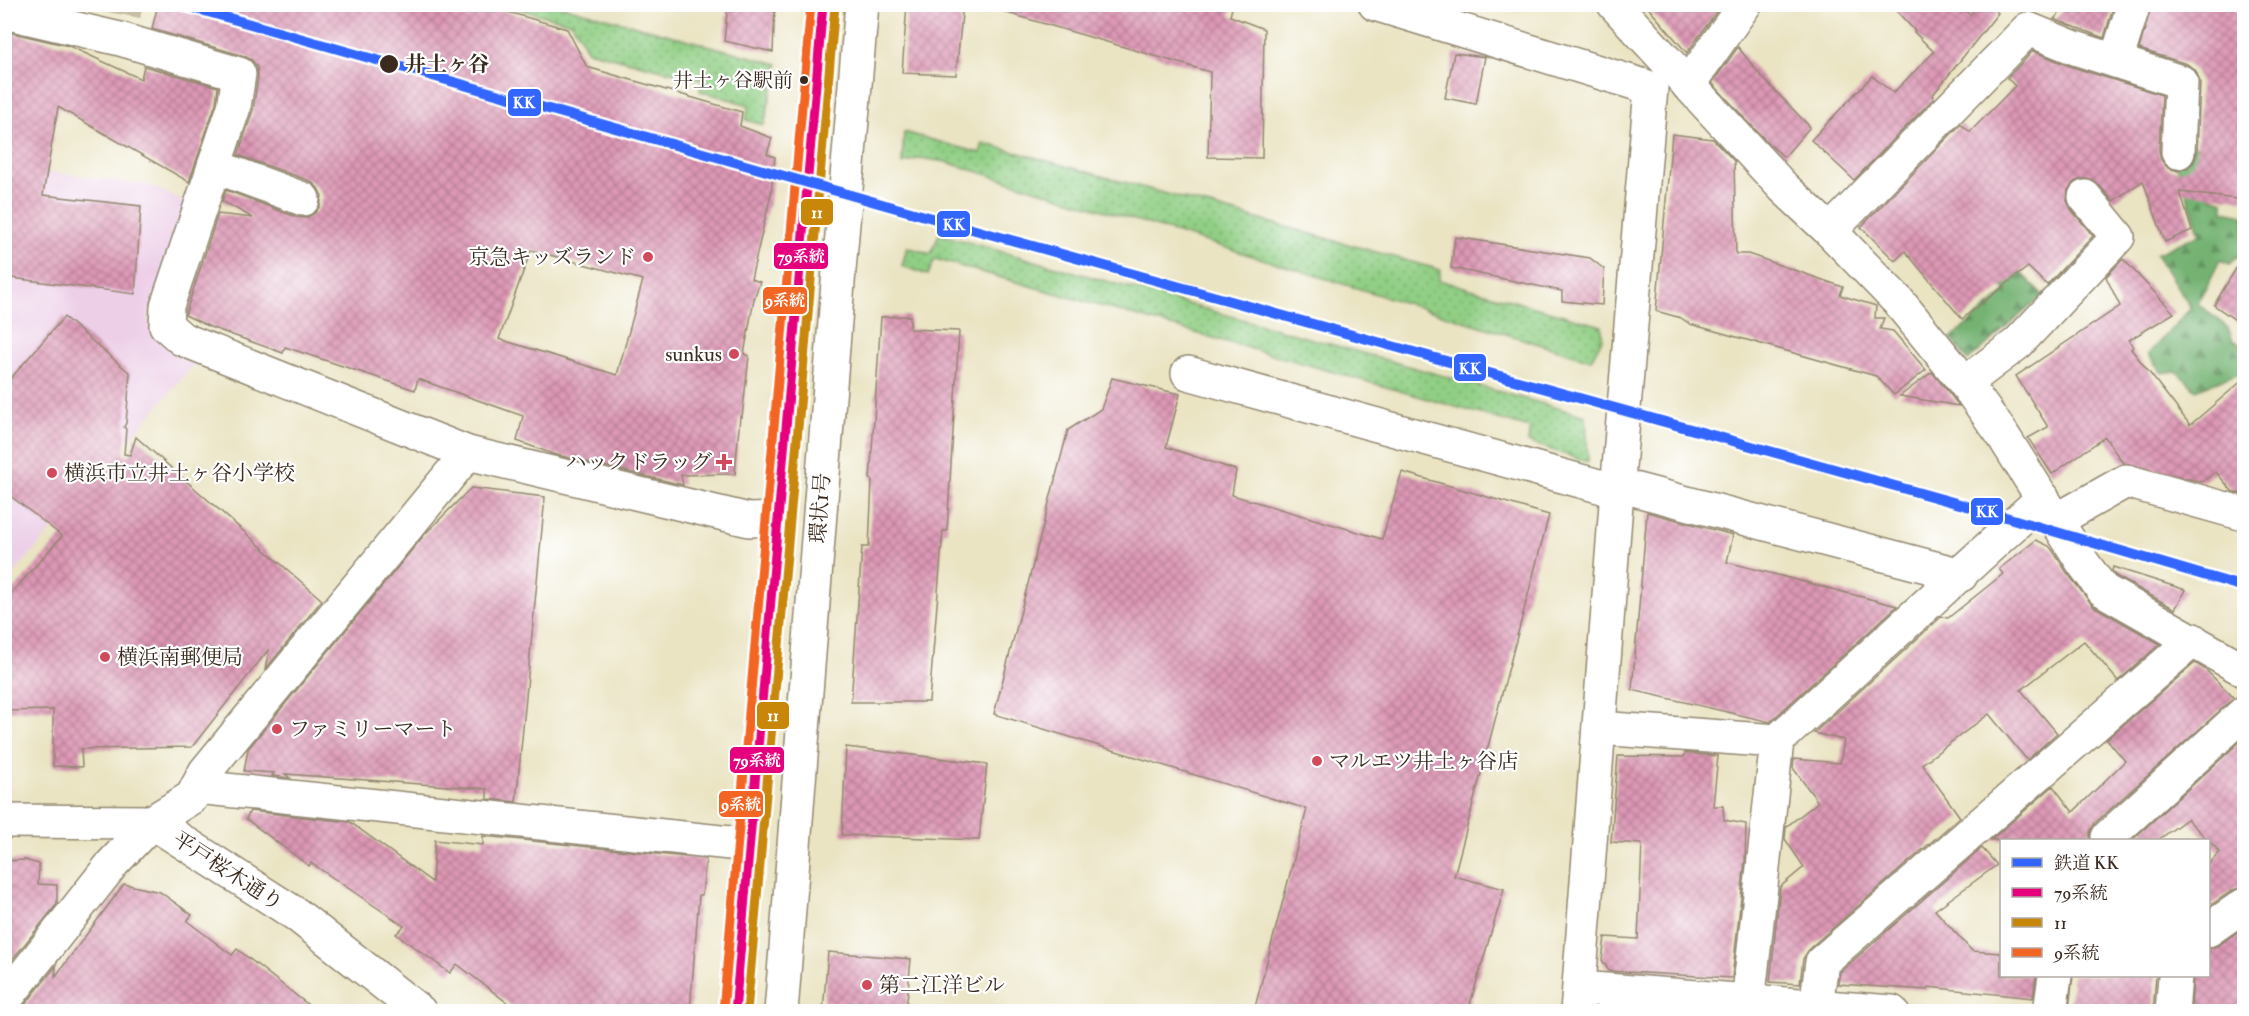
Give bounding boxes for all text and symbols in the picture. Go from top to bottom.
place label: 井土ヶ谷 [405,51,489,78]
marker: 井土ヶ谷 [378,53,400,75]
place label: 井土ヶ谷駅前 [673,68,793,93]
marker: 井土ヶ谷駅前 [798,74,810,86]
line badge: KK [507,88,542,117]
text: KK [513,93,536,113]
line badge: 11 [800,198,834,226]
text: 11 [811,203,823,223]
line badge: KK [936,210,971,238]
text: KK [943,215,966,235]
line badge: 79系統 [773,242,829,270]
place label: 京急キッズランド [468,244,636,271]
text: 79系統 [777,247,825,267]
marker: 京急キッズランド [641,250,655,264]
line badge: 9系統 [762,286,808,315]
text: 9系統 [763,291,805,311]
place label: sunkus [665,341,722,368]
marker: sunkus [727,347,741,361]
line badge: KK [1453,353,1487,382]
text: KK [1459,359,1482,379]
place label: ハックドラッグ [565,449,712,476]
marker: ハックドラッグ [717,455,731,469]
place label: 横浜市立井土ヶ谷小学校 [64,460,295,487]
marker: 横浜市立井土ヶ谷小学校 [45,466,59,480]
street label: 環状1号 [805,472,836,544]
line badge: KK [1970,497,2004,526]
text: KK [1976,502,1999,522]
place label: 横浜南郵便局 [117,644,243,671]
marker: 横浜南郵便局 [98,650,112,664]
line badge: 11 [756,701,790,730]
text: 11 [767,706,779,726]
place label: ファミリーマート [289,716,457,743]
marker: ファミリーマート [270,722,284,736]
line badge: 79系統 [729,746,785,774]
place label: マルエツ井土ヶ谷店 [1329,748,1518,775]
text: 79系統 [733,751,781,771]
marker: マルエツ井土ヶ谷店 [1310,754,1324,768]
line badge: 9系統 [718,790,764,818]
text: 9系統 [719,795,761,815]
street label: 平戸桜木通り [168,826,288,917]
legend [2000,839,2210,977]
text: 鉄道 KK [2054,852,2119,875]
text: 79系統 [2054,882,2107,905]
text: 11 [2054,912,2067,935]
text: 9系統 [2052,942,2099,965]
place label: 第二江洋ビル [879,972,1005,999]
marker: 第二江洋ビル [860,978,874,992]

